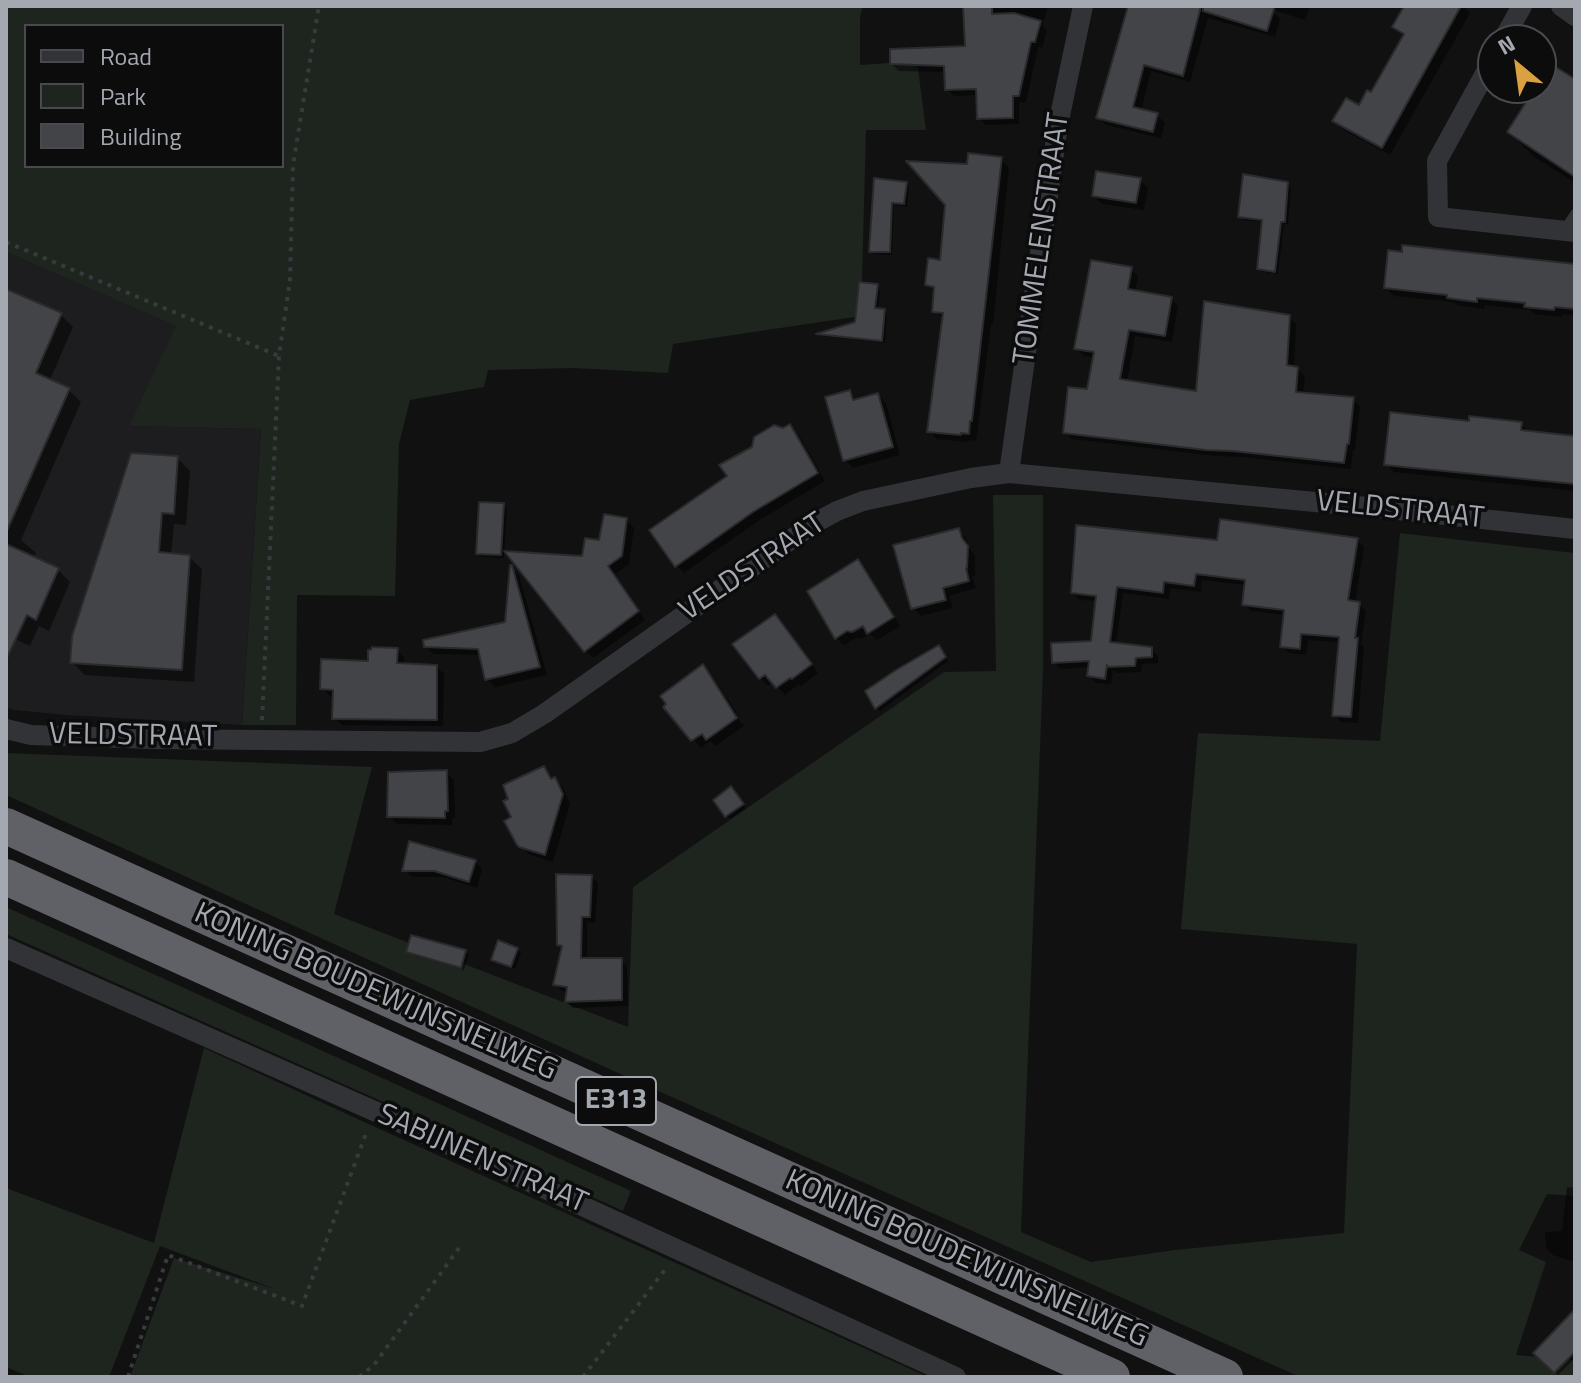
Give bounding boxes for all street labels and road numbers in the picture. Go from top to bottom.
street label: TOMMELENSTRAAT [1008,111,1078,367]
street label: VELDSTRAAT [1314,484,1486,538]
street label: VELDSTRAAT [673,506,833,630]
street label: VELDSTRAAT [49,718,217,756]
street label: KONING BOUDEWIJNSNELWEG [188,897,562,1089]
road number: E313 [576,1077,656,1125]
street label: SABIJNENSTRAAT [372,1098,592,1222]
street label: KONING BOUDEWIJNSNELWEG [779,1164,1153,1356]

